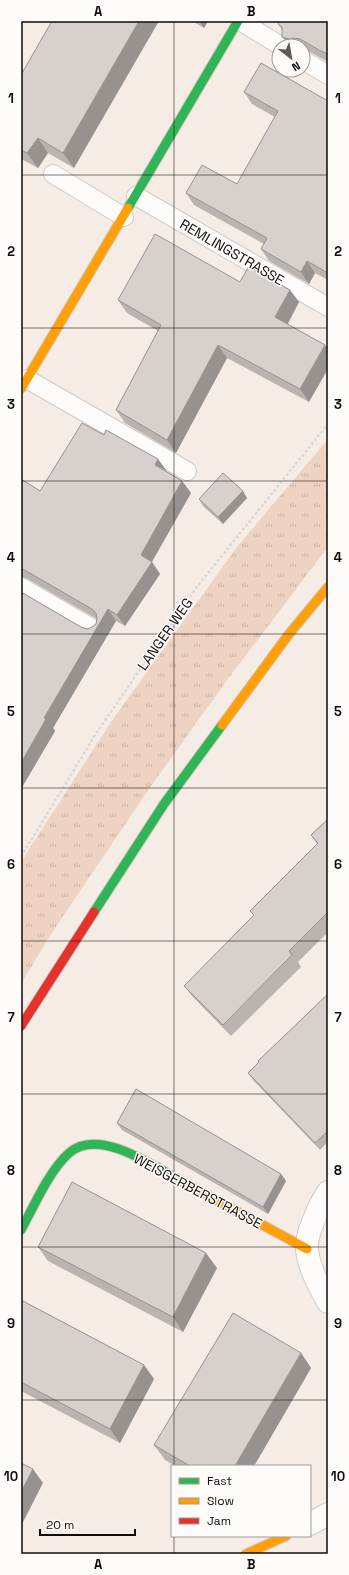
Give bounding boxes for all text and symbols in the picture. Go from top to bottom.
text: A [94,3,103,20]
text: B [247,3,256,20]
north arrow [271,38,311,78]
text: N [289,59,303,74]
text: 1 [8,90,14,107]
text: 1 [335,90,341,107]
street label: REMLINGSTRASSE [177,215,287,289]
text: 2 [7,243,15,260]
text: 2 [334,243,342,260]
text: 3 [7,396,15,413]
text: 3 [334,396,342,413]
text: 4 [7,549,15,566]
text: 4 [334,549,342,566]
street label: LANGER WEG [133,594,197,674]
text: 5 [7,703,15,720]
text: 5 [334,703,342,720]
text: 6 [7,856,15,873]
text: 6 [334,856,342,873]
text: 7 [7,1009,15,1026]
text: 7 [334,1009,342,1026]
street label: WEISGERBERSTRASSE [131,1149,266,1233]
text: 8 [7,1162,15,1179]
text: 8 [334,1162,342,1179]
text: 9 [7,1315,15,1332]
text: 9 [334,1315,342,1332]
legend [171,1465,311,1537]
text: 10 [4,1468,18,1485]
text: 10 [331,1468,345,1485]
text: Fast [207,1473,232,1489]
text: Slow [207,1493,234,1509]
scale bar [40,1511,135,1537]
text: Jam [207,1513,231,1529]
text: 20 m [46,1517,74,1533]
text: A [94,1556,103,1573]
text: B [247,1556,256,1573]

